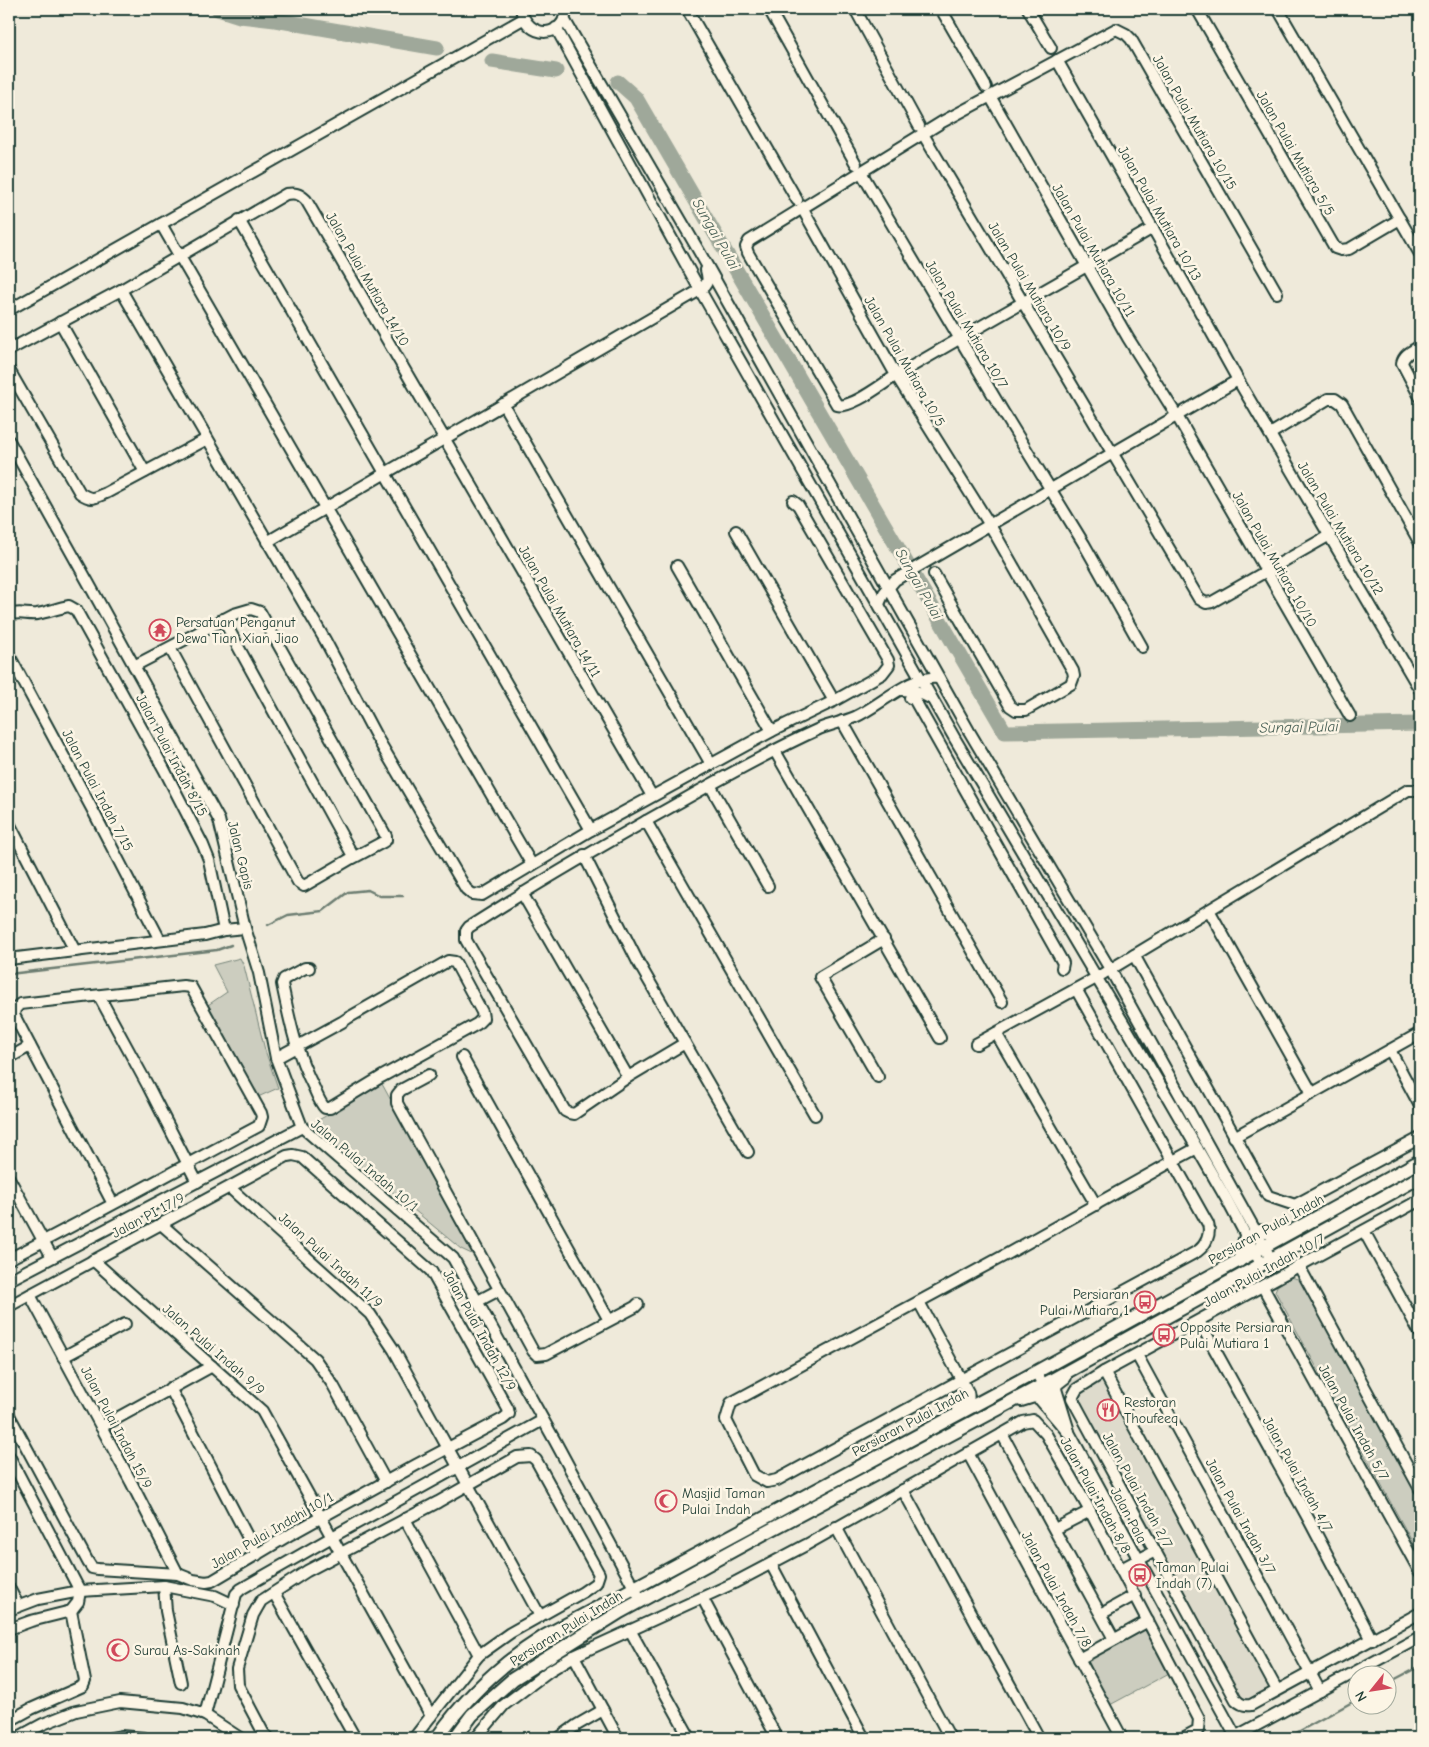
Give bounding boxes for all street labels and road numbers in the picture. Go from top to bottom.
street label: Jalan Pulai Mutiara 10/15 [1149,52,1240,193]
street label: Jalan Pulai Mutiara 5/5 [1253,88,1338,219]
street label: Jalan Pulai Mutiara 10/13 [1114,143,1205,284]
street label: Jalan Pulai Mutiara 10/11 [1048,181,1139,320]
street label: Jalan Pulai Mutiara 14/10 [322,209,413,350]
street label: Jalan Pulai Mutiara 10/9 [984,219,1075,354]
street label: Jalan Pulai Mutiara 10/7 [921,257,1012,392]
street label: Jalan Pulai Mutiara 10/5 [860,293,949,429]
street label: Jalan Pulai Mutiara 10/12 [1294,458,1387,598]
street label: Jalan Pulai Mutiara 10/10 [1229,488,1320,630]
street label: Jalan Pulai Mutiara 14/11 [515,542,604,680]
street label: Jalan Pulai Indah 8/15 [132,691,211,819]
street label: Jalan Pulai Indah 7/15 [58,726,137,854]
street label: Jalan Gapis [224,819,257,891]
street label: Jalan Pulai Indah 10/1 [307,1115,422,1215]
street label: Jalan PI 17/9 [109,1189,188,1242]
street label: Persiaran Pulai Indah [1205,1191,1327,1268]
street label: Jalan Pulai Indah 11/9 [275,1209,386,1312]
street label: Jalan Pulai Indah 10/7 [1201,1230,1328,1311]
street label: Jalan Pulai Indah 12/9 [439,1267,520,1394]
street label: Jalan Pulai Indah 9/9 [159,1300,268,1399]
street label: Jalan Pulai Indah 5/7 [1315,1361,1393,1483]
street label: Jalan Pulai Indah 15/9 [77,1363,156,1491]
street label: Persiaran Pulai Indah [849,1385,971,1460]
street label: Jalan Pulai Indah 4/7 [1259,1414,1336,1535]
street label: Jalan Pulai Indah 2/7 [1099,1429,1177,1551]
street label: Jalan Pulai Indah 8/8 [1057,1434,1135,1556]
street label: Jalan Pulai Indah 3/7 [1202,1456,1280,1577]
street label: Jalan Pala [1107,1484,1150,1546]
street label: Jalan Pulai Indahi 10/1 [208,1488,336,1572]
street label: Jalan Pulai Indah 7/8 [1018,1529,1095,1650]
street label: Persiaran Pulai Indah [507,1587,626,1670]

